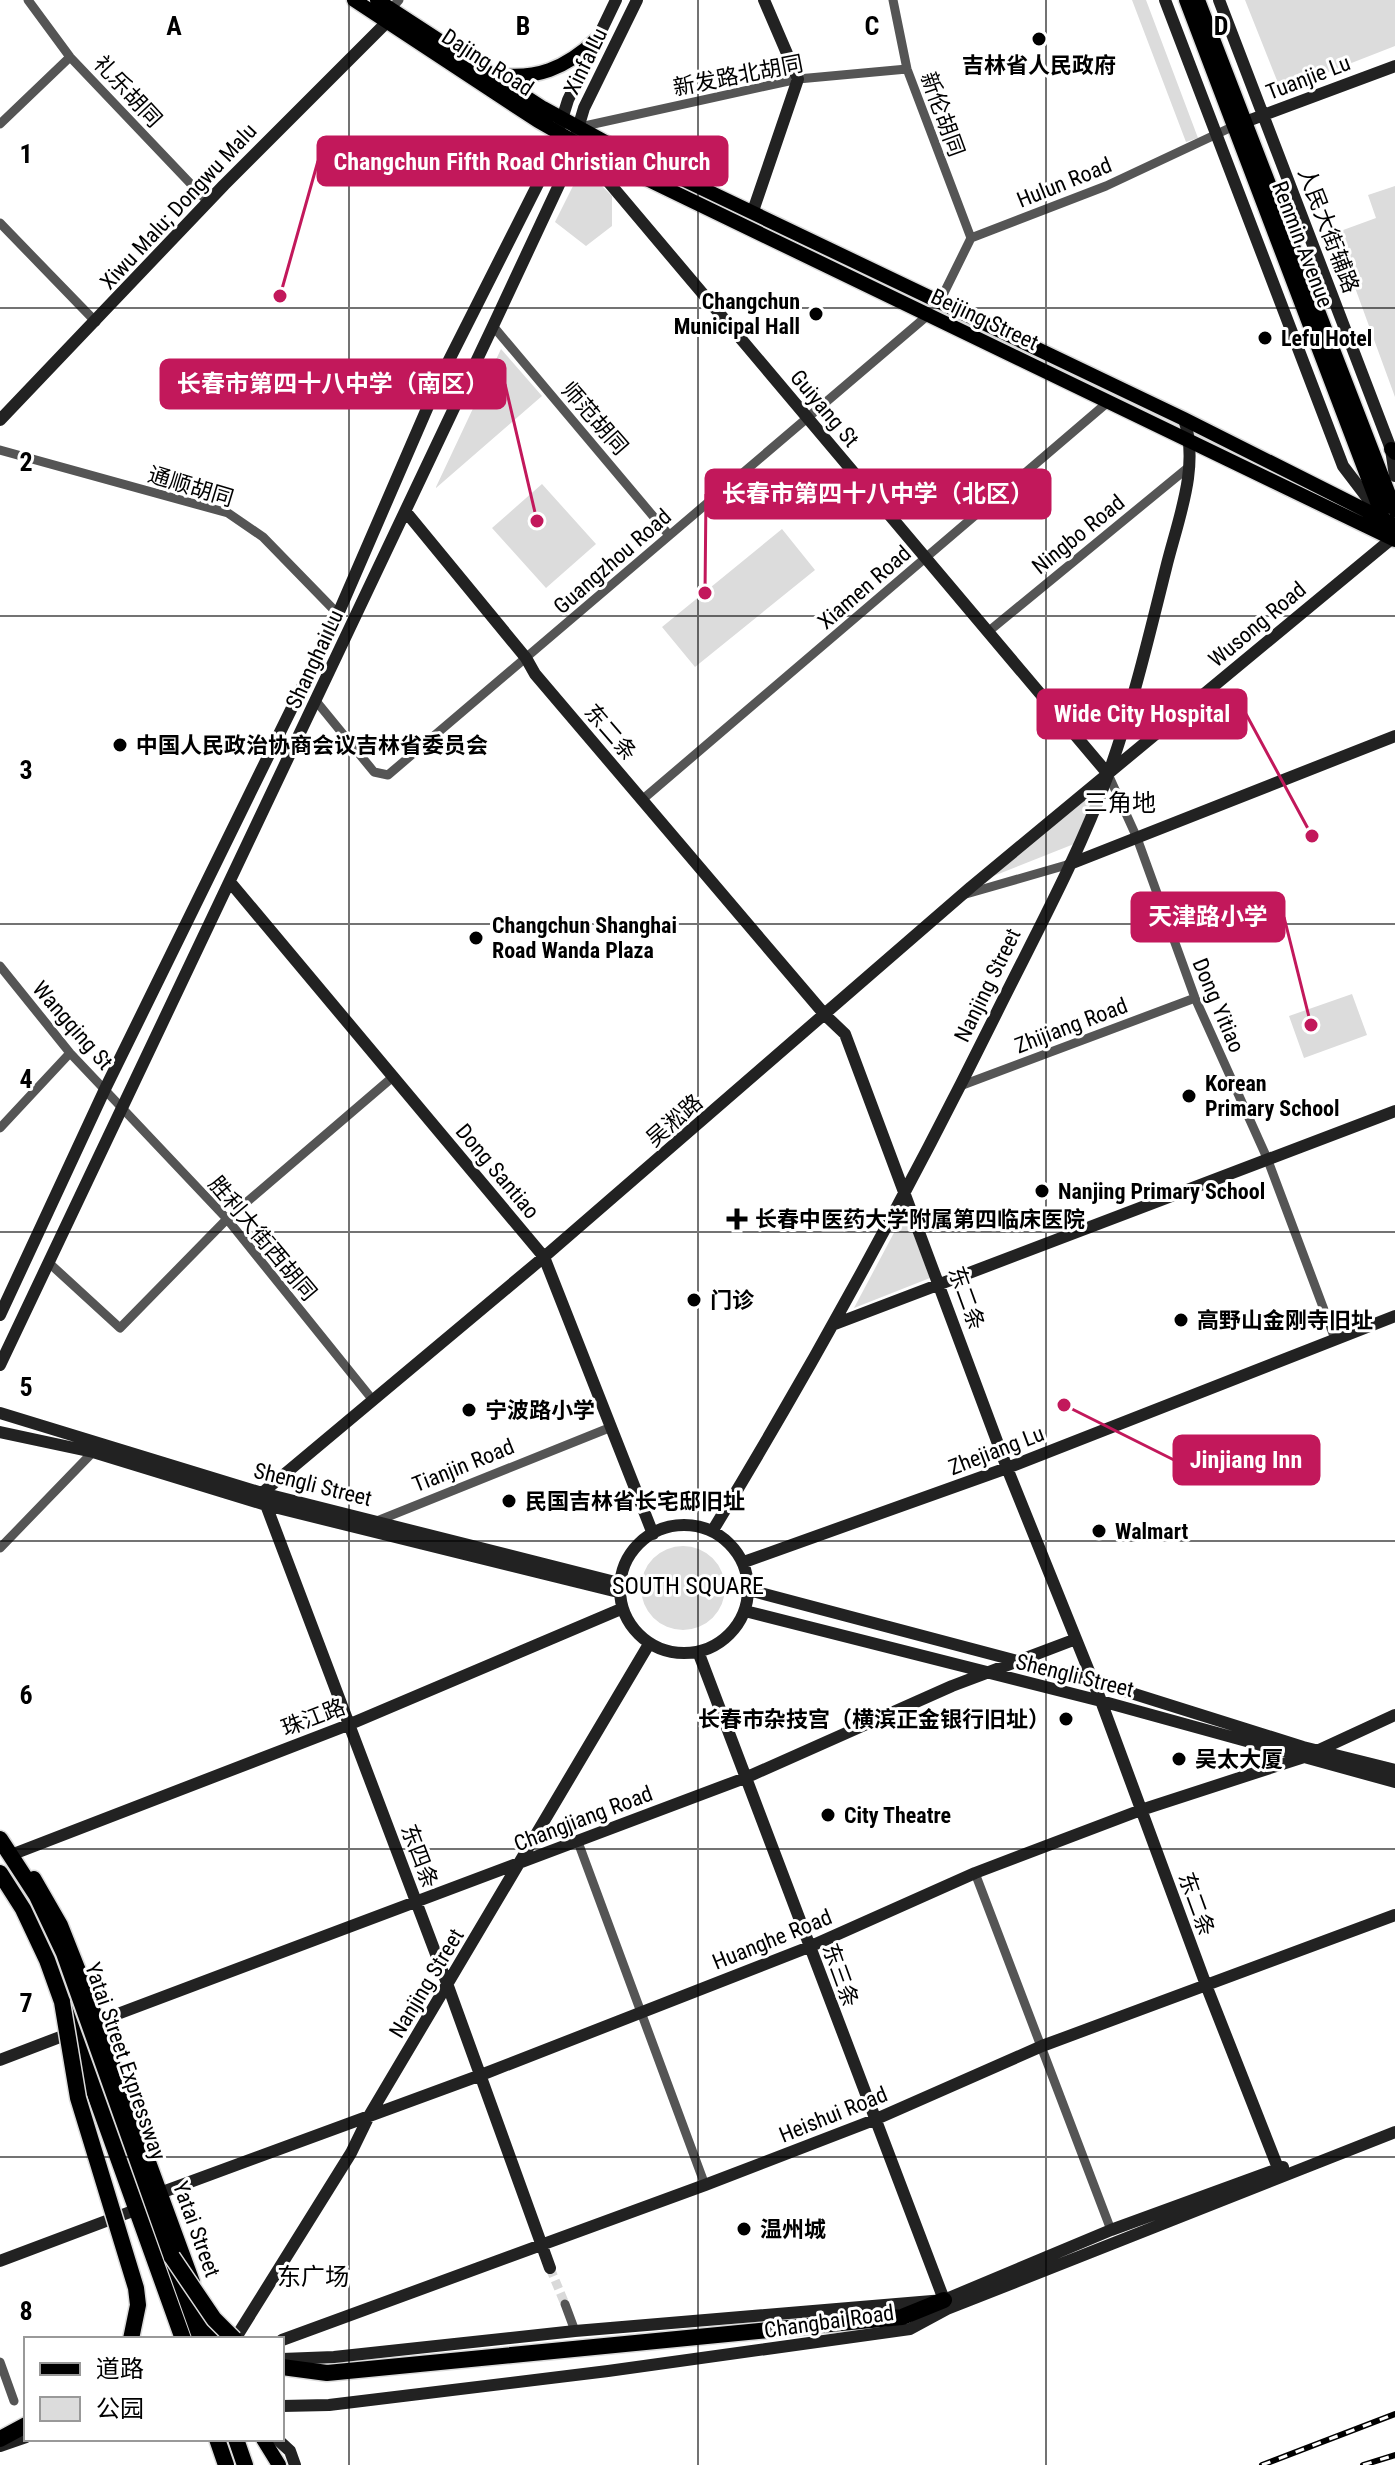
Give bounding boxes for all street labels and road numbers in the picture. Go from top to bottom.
street label: Dajing Road [437,24,538,101]
street label: Xinfa Lu [559,24,612,99]
street label: Tuanjie Lu [1263,50,1354,105]
street label: 礼乐胡同 [88,51,167,132]
street label: 新发路北胡同 [671,51,805,100]
street label: 新伦胡同 [916,69,969,160]
street label: Xiwu Malu; Dongwu Malu [95,118,262,294]
street label: Hulun Road [1013,152,1115,213]
street label: 人民大街辅路 [1293,164,1364,296]
street label: Renmin Avenue [1267,177,1338,311]
street label: Beijing Street [927,284,1042,355]
street label: Guiyang St [785,365,864,452]
street label: 师范胡同 [556,377,633,460]
street label: 通顺胡同 [145,462,237,511]
street label: Ningbo Road [1027,490,1129,579]
street label: Guangzhou Road [549,504,676,619]
street label: Xiamen Road [813,540,916,634]
street label: Wusong Road [1204,577,1311,672]
street label: Shanghai Lu [281,606,348,713]
street label: 东二条 [580,699,642,765]
street label: Nanjing Street [949,924,1026,1046]
street label: Dong Yitiao [1188,954,1250,1056]
street label: Wangqing St [27,976,118,1075]
street label: Zhijiang Road [1011,993,1131,1058]
street label: 吴淞路 [641,1089,707,1151]
street label: Dong Santiao [451,1119,544,1224]
street label: 胜利大街西胡同 [204,1171,322,1305]
street label: 东二条 [943,1263,990,1333]
street label: Zhejiang Lu [945,1421,1047,1480]
street label: Tianjin Road [409,1434,518,1497]
street label: Shengli Street [251,1458,374,1511]
street label: Shengli Street [1013,1649,1136,1702]
street label: 珠江路 [278,1694,348,1741]
street label: Changjiang Road [510,1781,656,1856]
street label: 东四条 [396,1821,443,1891]
street label: 东二条 [1173,1869,1220,1939]
street label: Huanghe Road [709,1904,836,1975]
street label: Nanjing Street [384,1924,469,2042]
street label: 东三条 [817,1940,864,2010]
street label: Yatai Street Expressway [80,1959,171,2163]
street label: Heishui Road [775,2081,891,2148]
street label: Yatai Street [168,2178,225,2280]
street label: Changbai Road [763,2300,896,2343]

